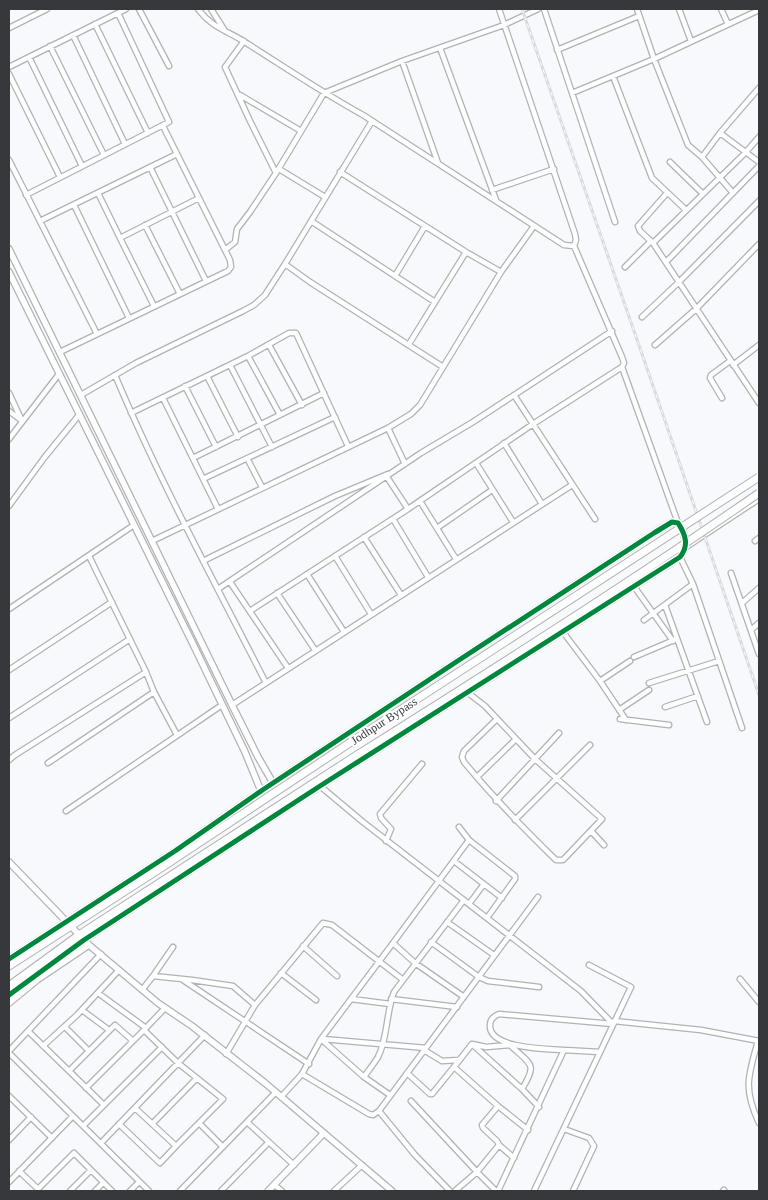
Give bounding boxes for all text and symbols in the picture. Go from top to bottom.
street label: Jodhpur Bypass [348,694,420,748]

